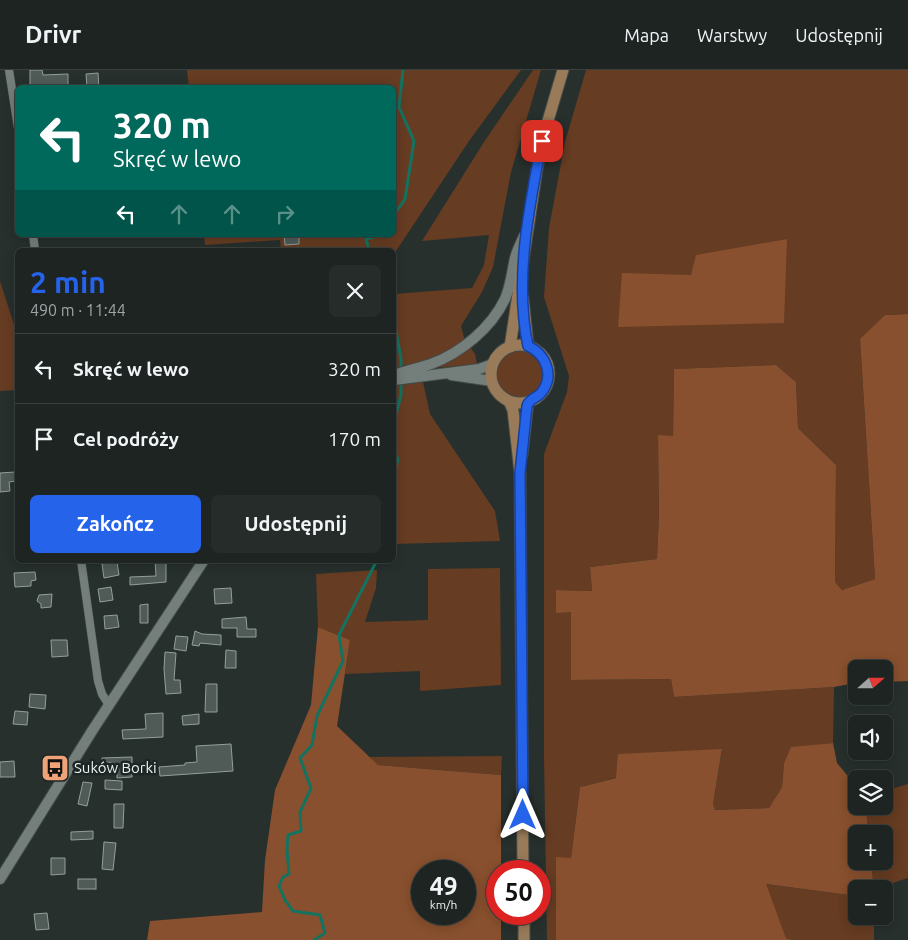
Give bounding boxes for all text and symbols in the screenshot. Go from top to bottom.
text: Drivr [25,21,81,48]
text: Mapa [624,25,669,45]
text: Warstwy [697,25,767,45]
text: Udostępnij [795,25,883,45]
icon: left [30,105,95,170]
text: 320 m [113,105,211,145]
pin [521,120,563,162]
icon: arrive [528,127,556,155]
text: Skręć w lewo [113,146,241,171]
icon: left [112,200,140,228]
icon: ahead [165,200,193,228]
icon: ahead [218,200,246,228]
icon: right [271,200,299,228]
text: 2 min [30,265,106,299]
button: close [329,265,381,317]
text: 490 m · 11:44 [30,301,126,319]
icon: left [30,355,58,383]
text: Skręć w lewo [73,358,189,380]
text: 320 m [328,358,381,380]
icon: arrive [30,425,58,453]
text: Cel podróży [73,428,179,450]
text: 170 m [328,428,381,450]
button: Zakończ [30,495,201,553]
button: Udostępnij [211,495,381,553]
north arrow [848,660,892,705]
map controls [848,660,893,925]
button: sound [848,715,893,760]
bus stop icon: Suków Borki [40,753,70,783]
place label: Suków Borki [74,759,157,776]
button: layers [848,770,893,815]
position arrow [496,788,548,840]
button: + [848,825,893,870]
speed limit sign: 50 [486,860,551,925]
text: 49 [429,872,458,900]
button: − [848,880,893,925]
text: km/h [430,898,457,911]

